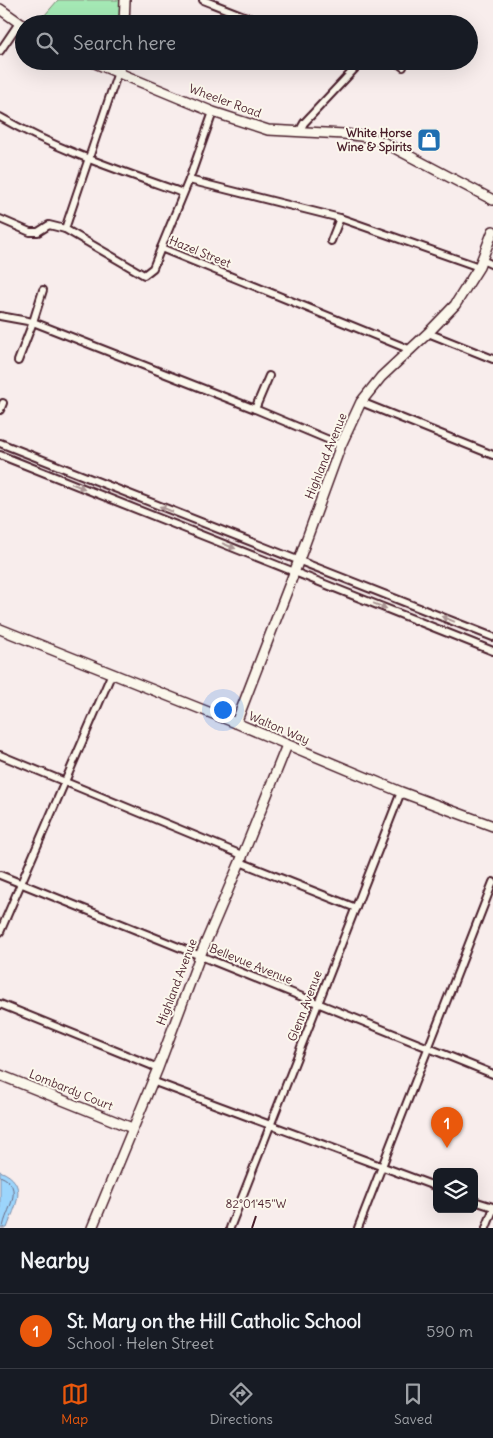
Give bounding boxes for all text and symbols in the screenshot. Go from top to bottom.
search box [15,15,478,70]
icon: search [33,29,61,57]
text: Search here [73,31,176,55]
street label: Wheeler Road [187,81,263,121]
place label: White Horse Wine & Spirits [337,125,413,155]
shop icon: White Horse Wine & Spirits [416,127,442,153]
street label: Hazel Street [167,232,233,271]
street label: Highland Avenue [301,411,350,501]
one-way arrow [71,482,86,490]
one-way arrow [158,505,173,513]
one-way arrow [222,542,236,550]
one-way arrow [373,602,387,610]
one-way arrow [440,615,455,623]
your location [210,697,236,723]
street label: Walton Way [246,708,312,747]
street label: Highland Avenue [153,936,200,1027]
street label: Bellevue Avenue [207,940,295,987]
street label: Glenn Avenue [284,968,325,1043]
street label: Lombardy Court [27,1066,115,1113]
pin: 1 [431,1107,463,1148]
map controls [433,1168,478,1213]
button: layers [433,1168,478,1213]
text: 82°01'45"W [226,1196,287,1211]
text: Nearby [20,1247,90,1274]
text: St. Mary on the Hill Catholic School [67,1309,361,1333]
text: 1 [33,1321,39,1341]
text: 590 m [426,1321,473,1341]
text: School · Helen Street [67,1333,214,1353]
tab: Map [61,1380,89,1428]
tab: Directions [210,1380,273,1428]
tab: Saved [394,1380,432,1428]

